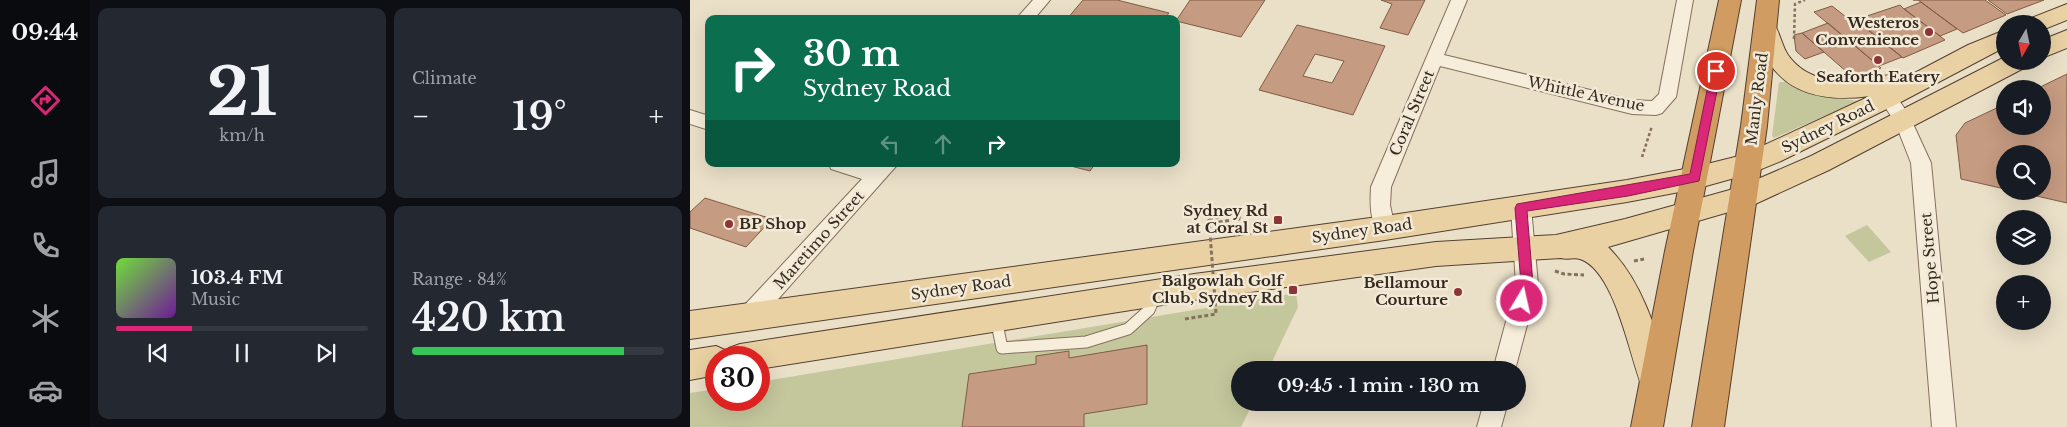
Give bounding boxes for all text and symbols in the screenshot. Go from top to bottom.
place label: Westeros Convenience [1815,13,1919,49]
north arrow [1996,15,2051,70]
map controls [1996,15,2051,330]
text: 09:44 [12,19,78,46]
marker: Westeros Convenience [1923,26,1935,38]
text: 30 m [803,32,900,75]
icon: right [720,35,785,100]
pin [1695,50,1737,92]
text: 21 [207,52,277,133]
street label: Manly Road [1741,52,1772,146]
marker: Seaforth Eatery [1872,54,1884,66]
icon: arrive [1702,57,1730,85]
street label: Coral Street [1385,67,1438,159]
place label: Seaforth Eatery [1816,67,1940,86]
text: Climate [412,68,477,88]
street label: Whittle Avenue [1525,72,1646,115]
text: Sydney Road [803,75,951,102]
button: sound [1996,80,2051,135]
icon: directions [28,83,63,118]
text: 19° [512,93,567,140]
street label: Sydney Road [1778,96,1877,157]
text: − [412,99,430,134]
text: + [649,99,664,134]
text: km/h [219,125,265,145]
icon: left [876,130,904,158]
icon: ahead [929,130,957,158]
icon: right [982,130,1010,158]
button: search [1996,145,2051,200]
icon: music [28,156,63,191]
street label: Maretimo Street [769,186,868,293]
place label: Sydney Rd at Coral St [1183,201,1269,237]
button: layers [1996,210,2051,265]
street label: Hope Street [1916,211,1943,304]
place label: BP Shop [739,214,806,233]
marker: Sydney Rd at Coral St [1272,214,1284,226]
street label: Sydney Road [1311,214,1413,247]
marker: BP Shop [723,218,735,230]
icon: phone [28,228,63,263]
text: 103.4 FM [191,266,283,289]
text: Range · 84% [412,269,507,289]
street label: Sydney Road [910,271,1012,304]
place label: Balgowlah Golf Club, Sydney Rd [1152,271,1285,307]
place label: Bellamour Courture [1363,273,1449,309]
position arrow [1495,274,1547,326]
button: + [1996,275,2051,330]
marker: Balgowlah Golf Club, Sydney Rd [1287,284,1299,296]
marker: Bellamour Courture [1452,286,1464,298]
text: Music [191,289,240,309]
text: 420 km [412,294,565,341]
icon: climate [28,301,63,336]
icon: previous [144,339,172,367]
icon: pause [228,339,256,367]
icon: next [312,339,340,367]
speed limit sign: 30 [705,346,770,411]
icon: car [28,373,63,408]
text: 09:45 · 1 min · 130 m [1278,374,1479,397]

